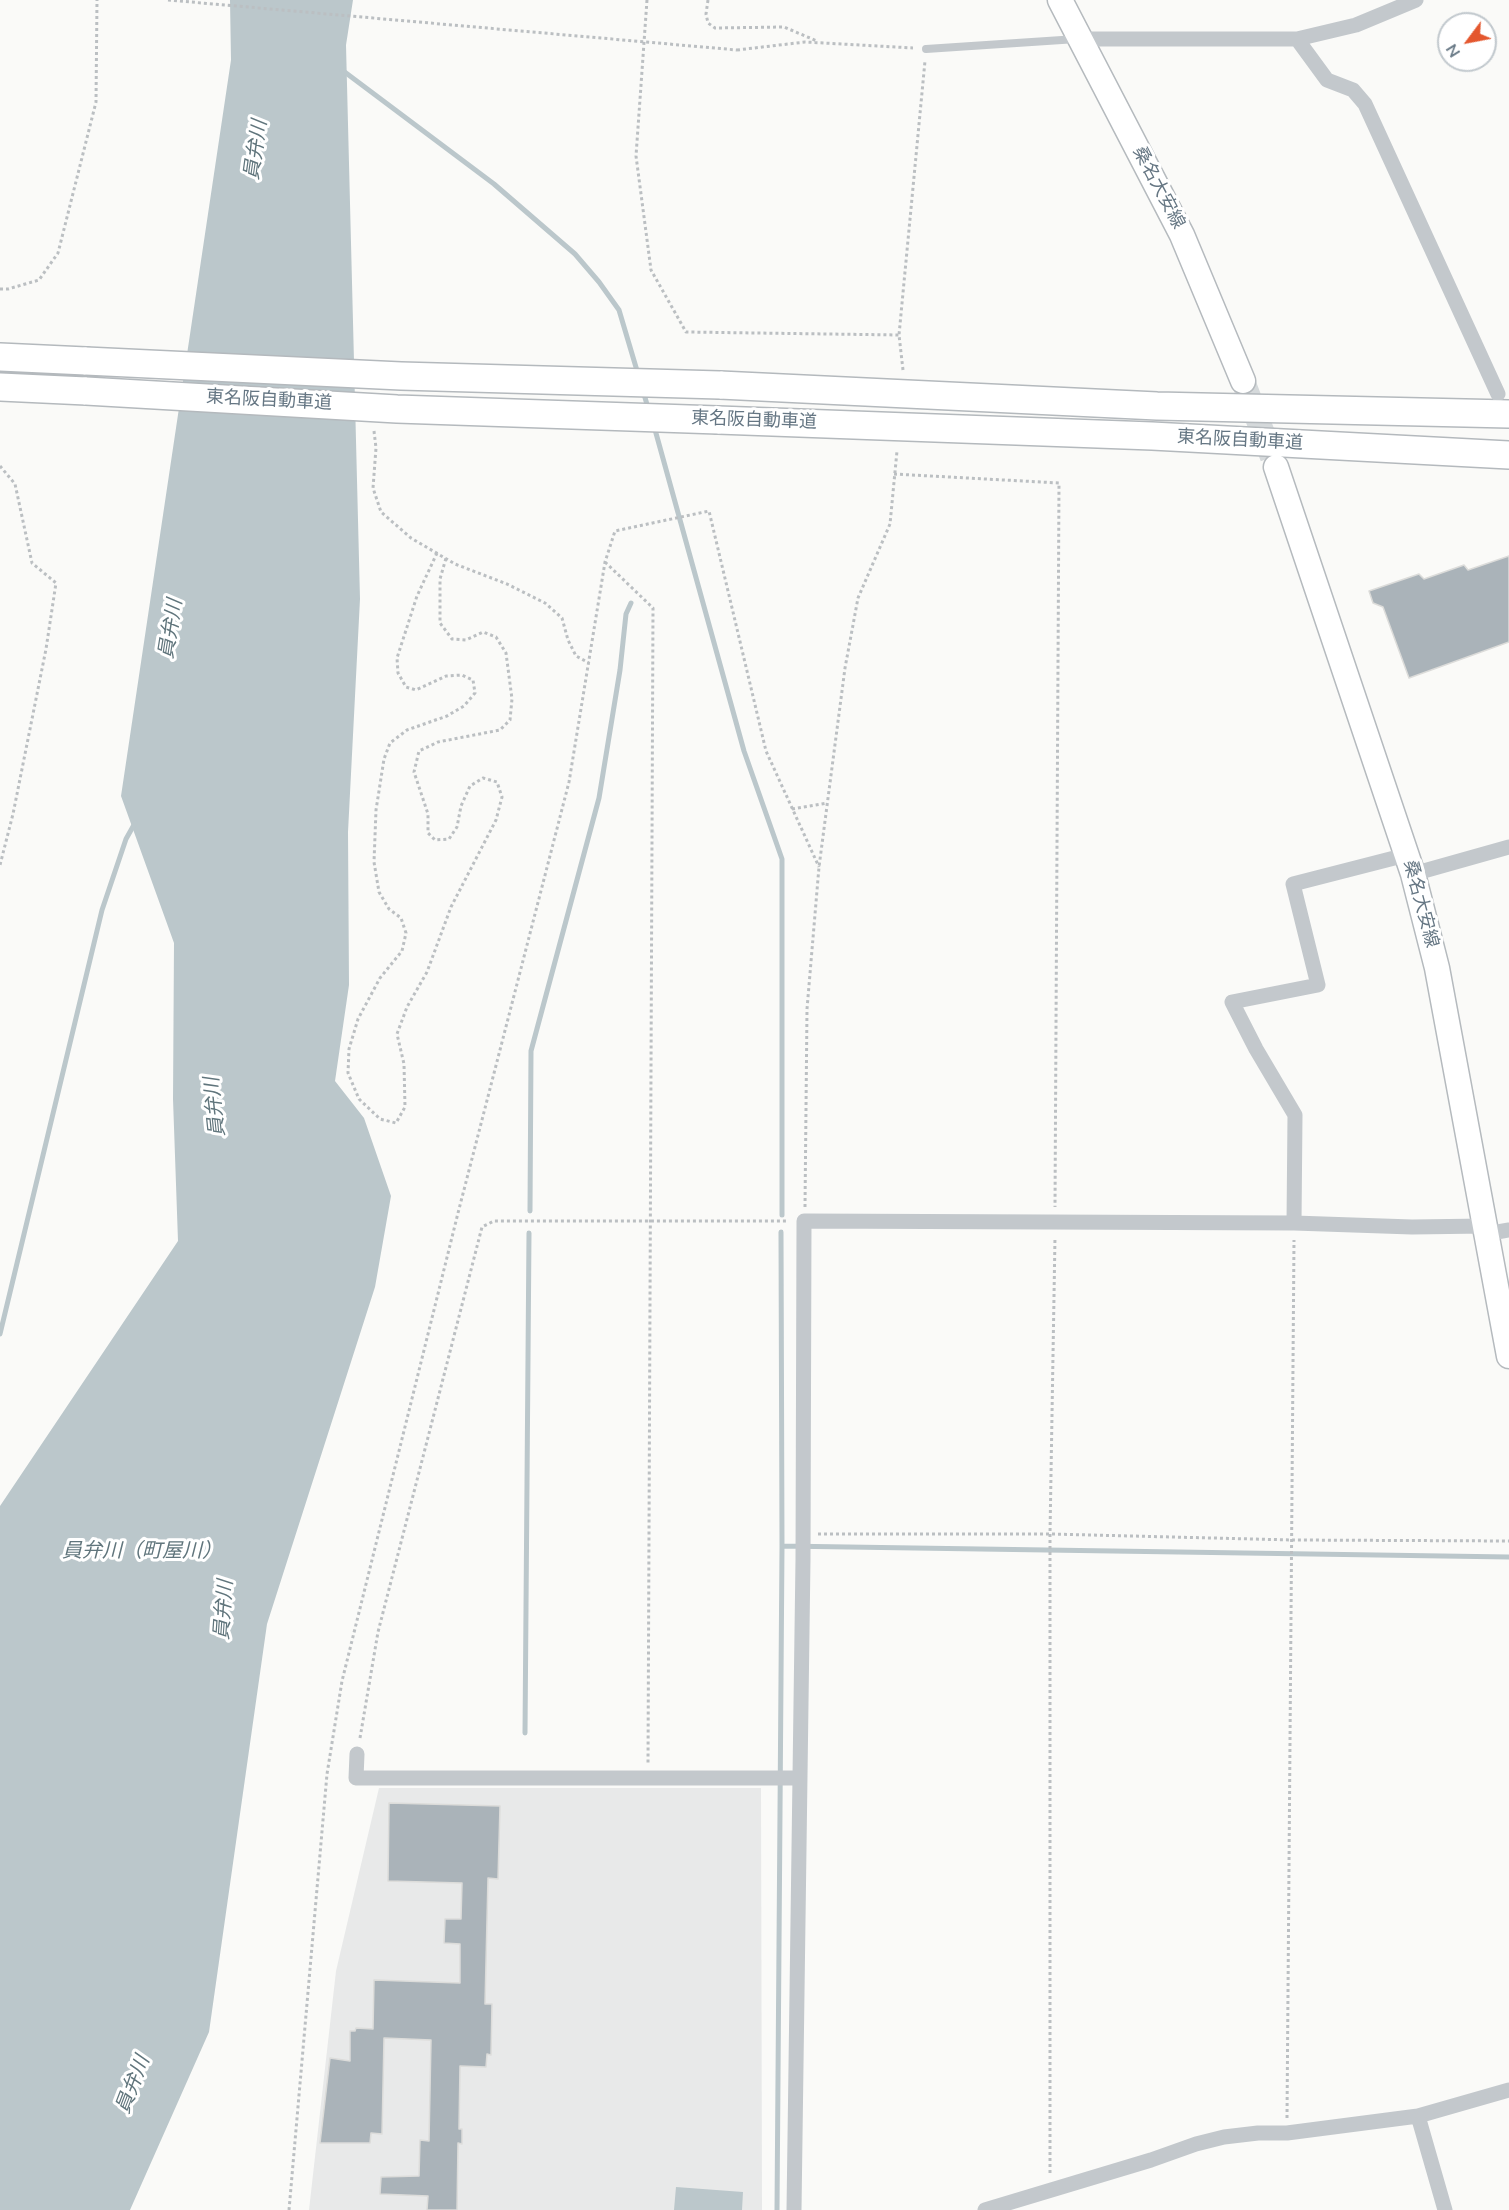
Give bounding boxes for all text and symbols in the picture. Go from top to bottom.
north arrow [1437,12,1497,72]
text: N [1441,40,1466,61]
water label: 員弁川 [241,119,273,181]
street label: 桑名大安線 [1127,143,1189,233]
street label: 東名阪自動車道 [206,387,332,415]
street label: 東名阪自動車道 [691,408,817,434]
street label: 東名阪自動車道 [1177,427,1303,455]
water label: 員弁川 [155,597,189,661]
street label: 桑名大安線 [1398,858,1442,950]
water label: 員弁川 [201,1076,231,1138]
water label: 員弁川（町屋川） [62,1540,222,1564]
water label: 員弁川 [211,1579,239,1641]
water label: 員弁川 [112,2053,156,2117]

